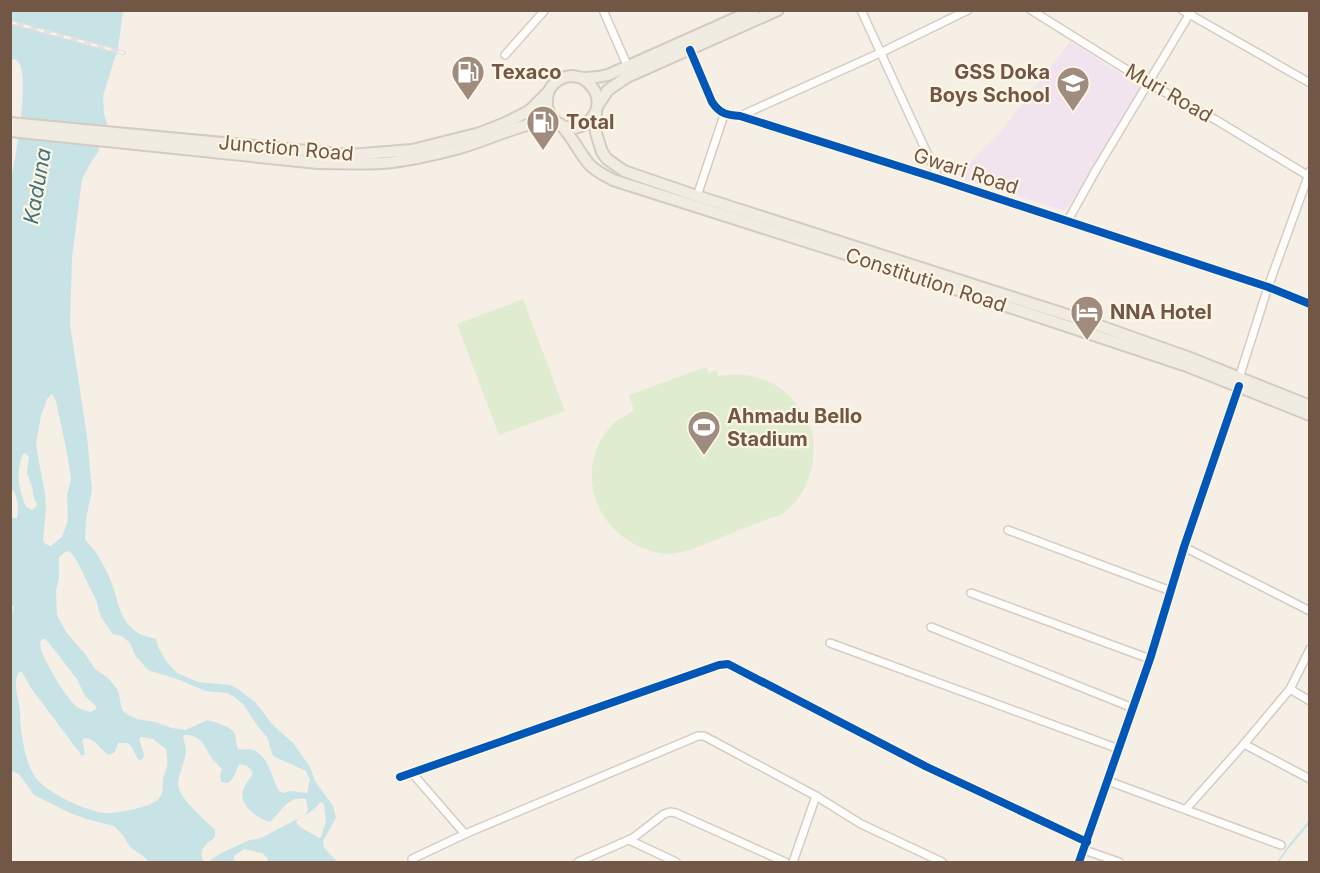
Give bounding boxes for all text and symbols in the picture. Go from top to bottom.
fuel station icon: Texaco [450,54,486,101]
street label: Muri Road [1121,58,1217,128]
place label: Texaco [491,60,562,84]
place label: GSS Doka Boys School [930,60,1050,107]
school or university icon: GSS Doka Boys School [1055,65,1091,112]
fuel station icon: Total [525,104,561,151]
place label: Total [566,110,615,134]
street label: Junction Road [217,130,355,166]
street label: Gwari Road [910,143,1022,199]
water label: Kaduna [18,146,56,226]
street label: Constitution Road [842,243,1010,317]
hotel icon: NNA Hotel [1069,294,1105,341]
place label: NNA Hotel [1110,300,1212,324]
place label: Ahmadu Bello Stadium [727,404,862,451]
sports icon: Ahmadu Bello Stadium [686,409,722,456]

